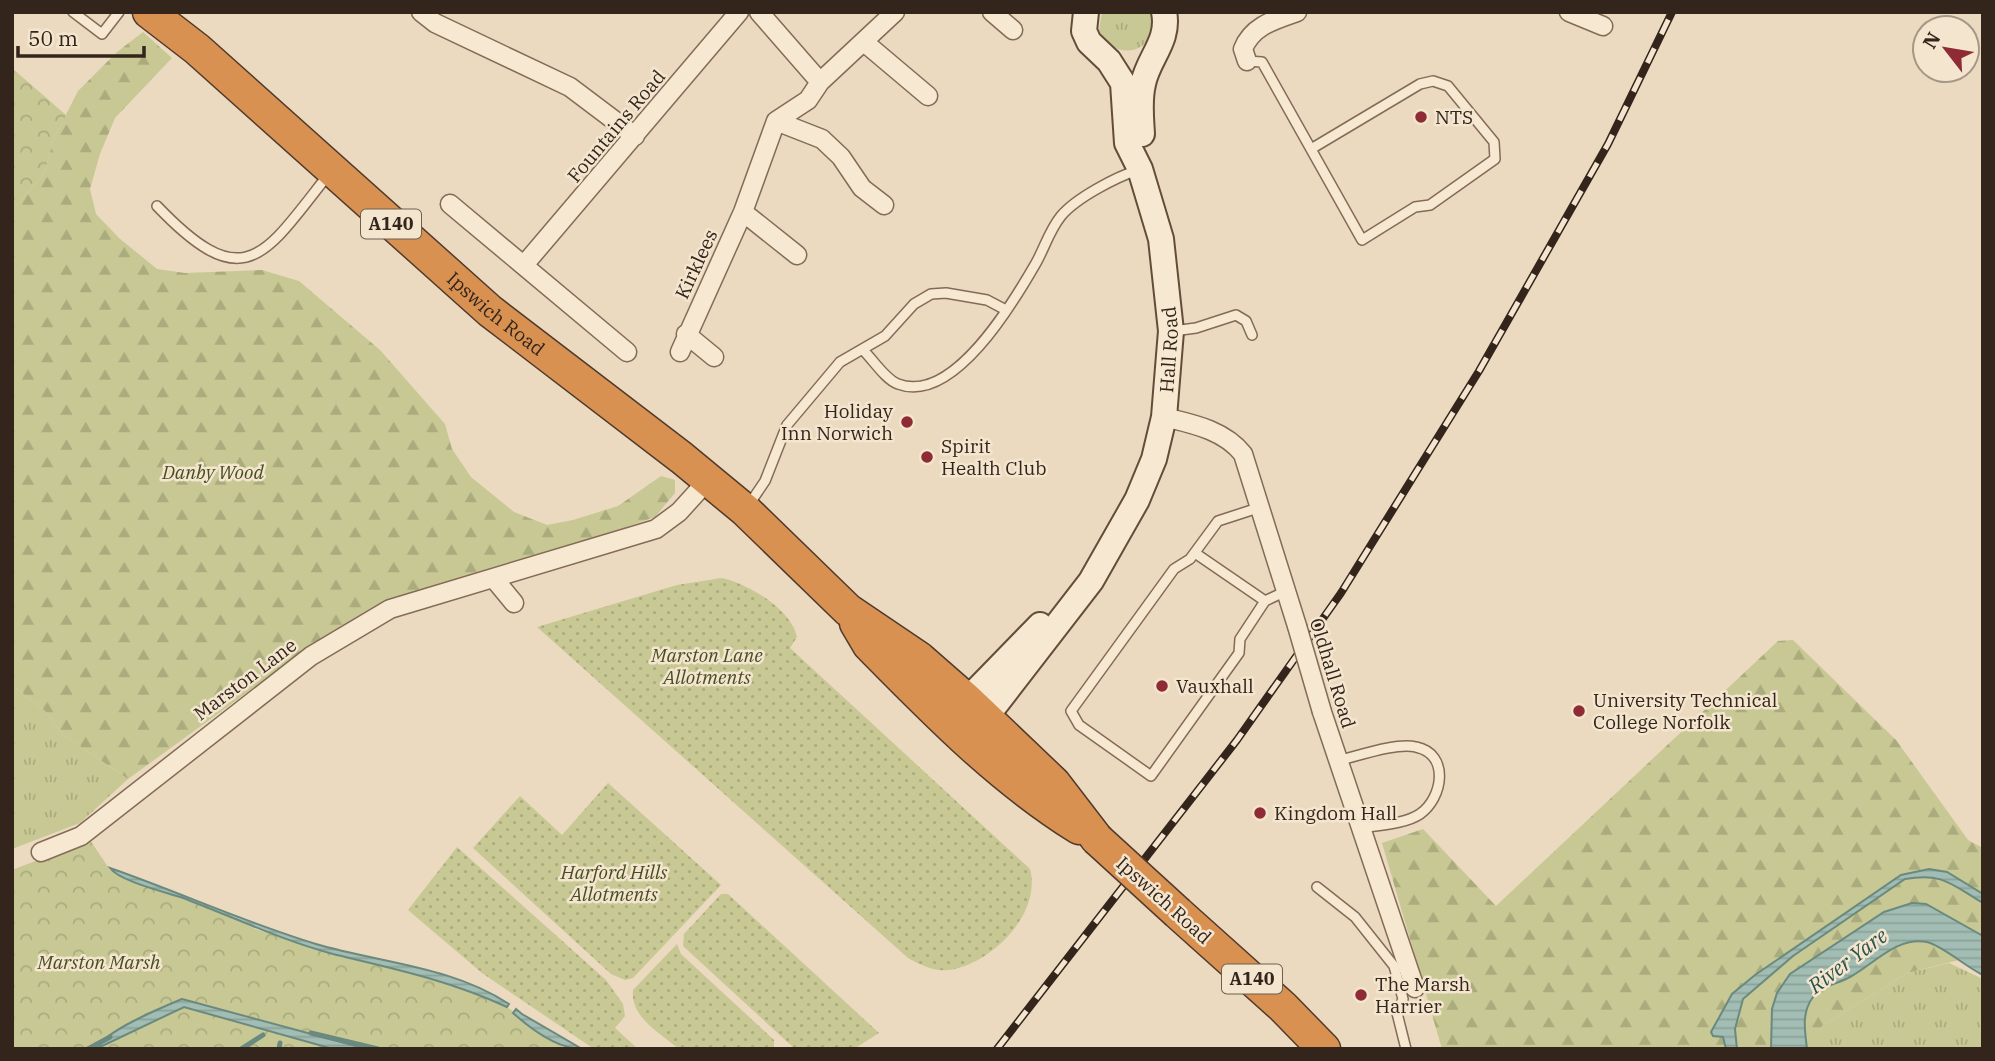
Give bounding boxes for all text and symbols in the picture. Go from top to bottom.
scale bar [18,14,144,58]
north arrow [1911,14,1981,84]
text: 50 m [28,24,78,52]
text: N [1917,28,1946,53]
street label: Fountains Road [562,65,670,187]
place label: NTS [1435,105,1473,129]
marker: NTS [1413,109,1429,125]
road number: A140 [361,210,421,238]
street label: Kirklees [669,225,723,303]
street label: Ipswich Road [442,266,550,361]
street label: Hall Road [1154,305,1183,394]
place label: Holiday Inn Norwich [781,399,894,445]
marker: Holiday Inn Norwich [899,414,915,430]
place label: Spirit Health Club [941,434,1047,480]
marker: Spirit Health Club [919,449,935,465]
park label: Danby Wood [161,460,264,484]
street label: Oldhall Road [1305,615,1361,731]
street label: Marston Lane [189,633,301,725]
park label: Marston Lane Allotments [650,643,763,689]
place label: Vauxhall [1176,674,1254,698]
marker: Vauxhall [1154,678,1170,694]
place label: University Technical College Norfolk [1593,688,1778,734]
marker: University Technical College Norfolk [1571,703,1587,719]
place label: Kingdom Hall [1274,801,1398,825]
marker: Kingdom Hall [1252,805,1268,821]
street label: Ipswich Road [1112,851,1216,949]
park label: Harford Hills Allotments [560,860,667,906]
water label: River Yare [1801,921,1893,1000]
park label: Marston Marsh [37,950,161,974]
road number: A140 [1222,964,1282,994]
place label: The Marsh Harrier [1375,972,1470,1018]
marker: The Marsh Harrier [1353,987,1369,1003]

